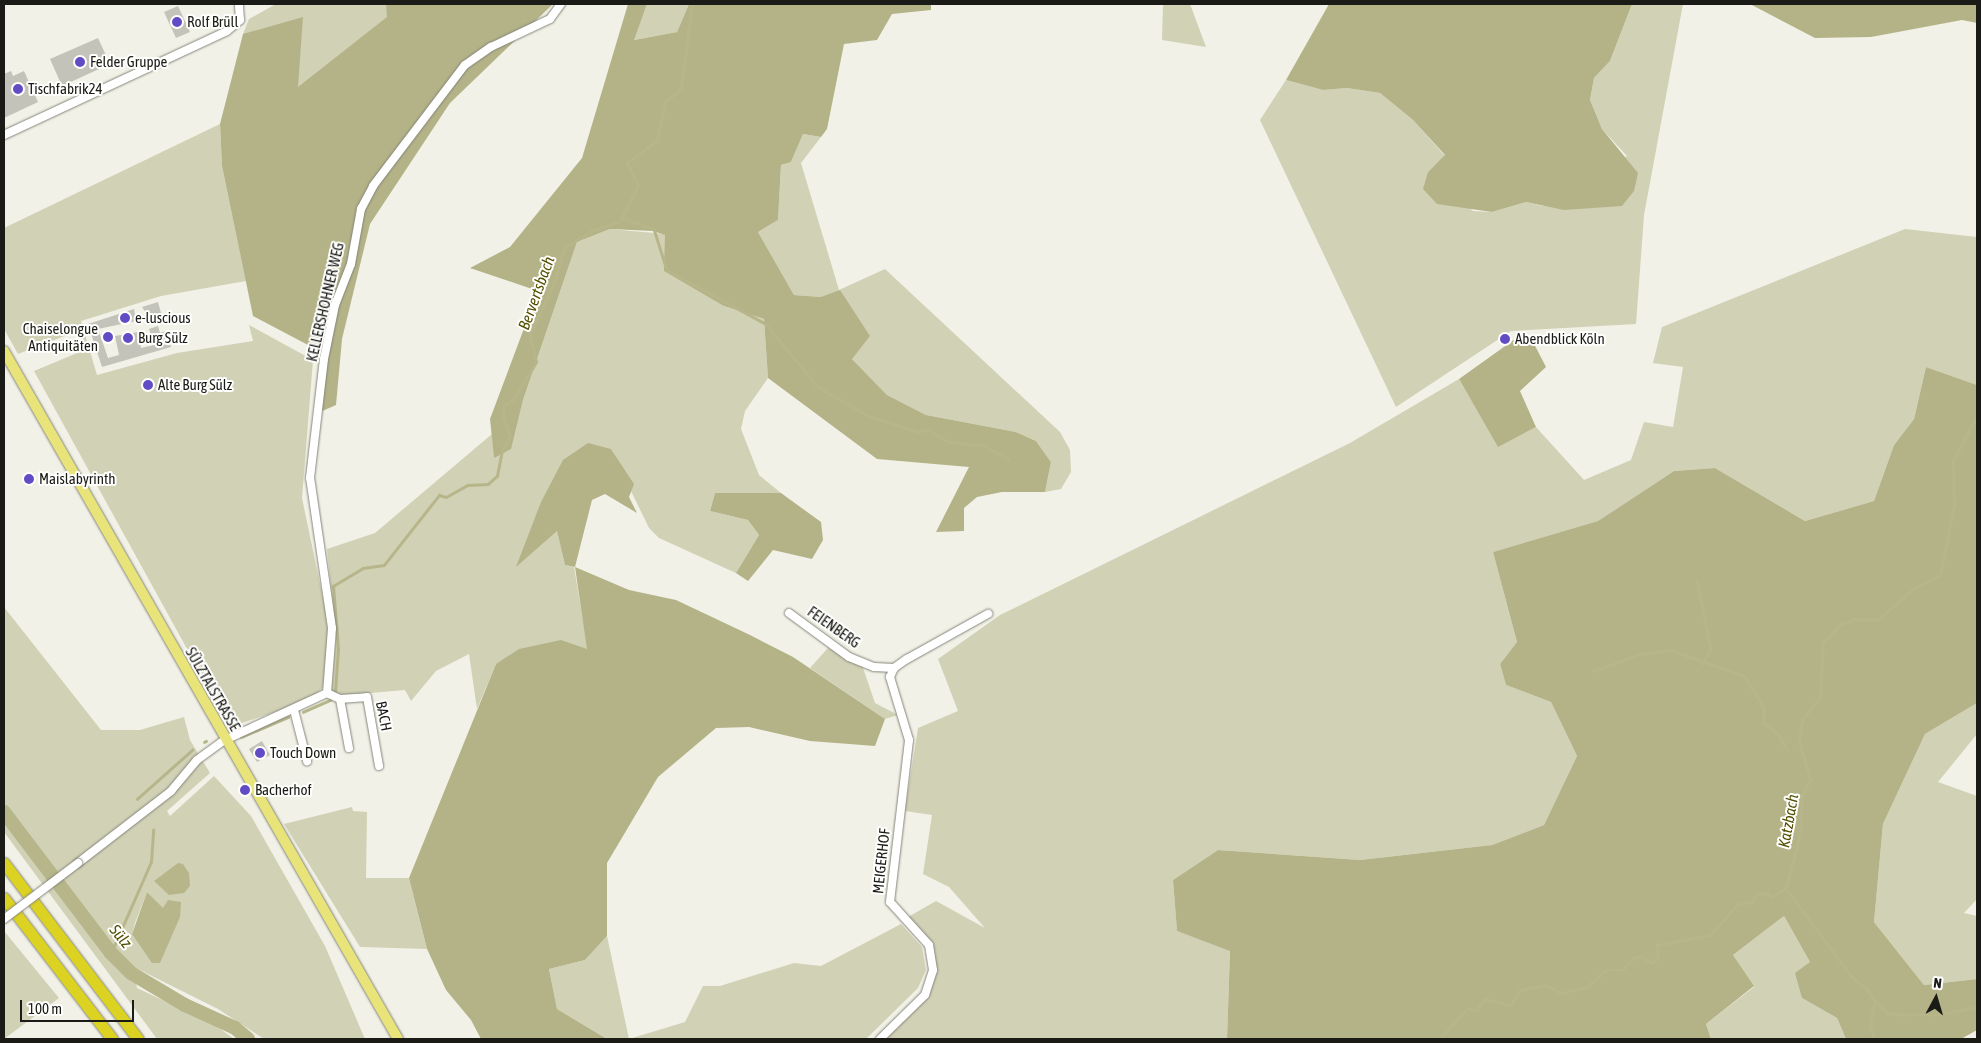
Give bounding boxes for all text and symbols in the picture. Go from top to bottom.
place label: Rolf Brüll [187,13,238,31]
marker: Rolf Brüll [171,16,183,28]
place label: Felder Gruppe [90,53,167,71]
marker: Felder Gruppe [74,56,86,68]
place label: Tischfabrik24 [28,80,103,98]
marker: Tischfabrik24 [12,83,24,95]
street label: KELLERSHOHNER WEG [303,241,347,363]
water label: Bervertsbach [514,254,558,332]
place label: e-luscious [135,309,191,327]
marker: e-luscious [119,312,131,324]
place label: Chaiselongue Antiquitäten [23,319,98,354]
place label: Burg Sülz [138,329,188,347]
place label: Abendblick Köln [1515,330,1605,348]
marker: Chaiselongue Antiquitäten [102,331,114,343]
marker: Burg Sülz [122,332,134,344]
marker: Abendblick Köln [1499,333,1511,345]
place label: Alte Burg Sülz [158,376,232,394]
marker: Alte Burg Sülz [142,379,154,391]
place label: Maislabyrinth [39,470,116,488]
marker: Maislabyrinth [23,473,35,485]
street label: FEIENBERG [804,602,864,652]
street label: SÜLZTALSTRASSE [182,644,244,734]
street label: BACH [372,700,396,732]
place label: Touch Down [270,744,336,762]
marker: Touch Down [254,747,266,759]
place label: Bacherhof [255,781,312,799]
marker: Bacherhof [239,784,251,796]
water label: Katzbach [1774,793,1802,849]
street label: MEIGERHOF [869,827,893,895]
water label: Sülz [106,920,136,952]
north arrow [1911,973,1961,1023]
text: N [1933,975,1943,991]
scale bar [22,990,136,1022]
text: 100 m [28,1000,62,1017]

